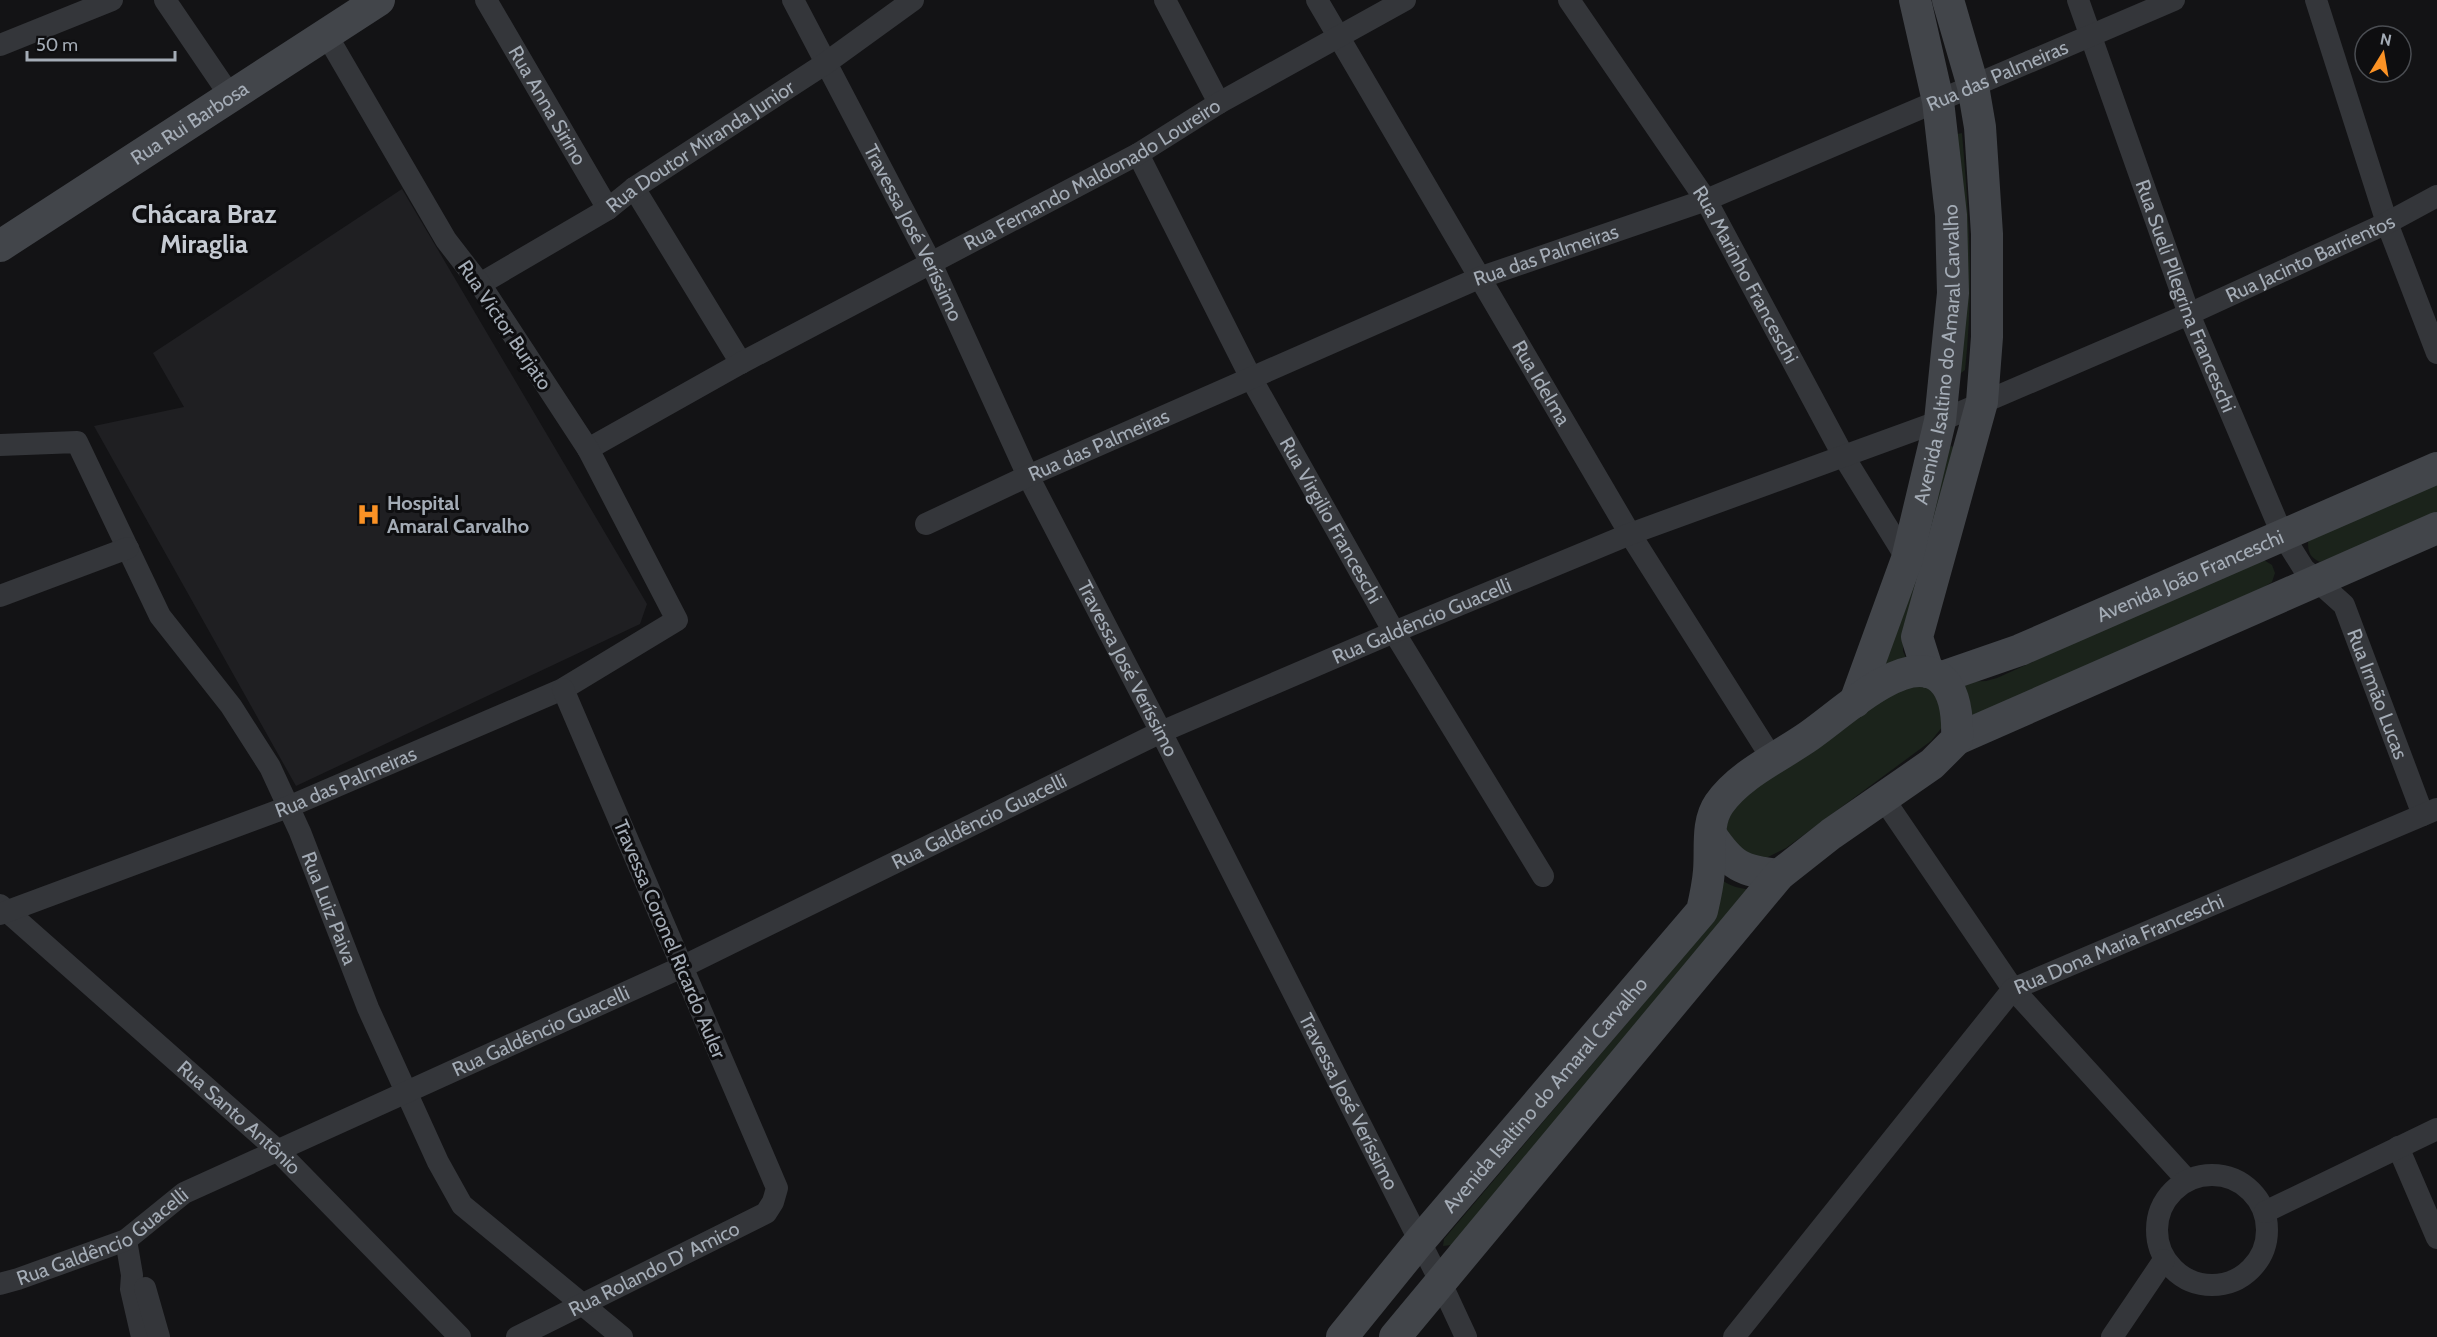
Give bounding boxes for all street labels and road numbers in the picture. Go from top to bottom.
street label: Rua das Palmeiras [1923,35,2072,116]
street label: Rua Anna Sirino [503,42,592,169]
street label: Rua Doutor Miranda Junior [601,74,799,218]
street label: Rua Rui Barbosa [126,76,253,170]
street label: Rua Fernando Maldonado Loureiro [960,93,1225,256]
street label: Travessa José Veríssimo [859,140,968,325]
street label: Rua Sueli Pllegrina Franceschi [2130,176,2241,416]
street label: Rua Marinho Franceschi [1688,181,1804,368]
street label: Avenida Isaltino do Amaral Carvalho [1908,203,1965,507]
street label: Rua Jacinto Barrientos [2222,209,2399,307]
street label: Rua das Palmeiras [1470,219,1621,291]
street label: Rua Victor Burjato [453,256,557,394]
street label: Rua Idelma [1507,336,1576,430]
street label: Rua das Palmeiras [1025,403,1173,486]
street label: Rua Virgilio Franceschi [1275,433,1387,608]
street label: Avenida João Franceschi [2093,525,2287,627]
street label: Rua Galdêncio Guacelli [1329,573,1515,669]
street label: Travessa José Veríssimo [1072,576,1183,761]
street label: Rua Irmão Lucas [2342,625,2413,763]
street label: Rua das Palmeiras [272,741,420,823]
street label: Rua Galdêncio Guacelli [888,768,1071,874]
street label: Travessa Coronel Ricardo Auler [609,816,731,1063]
street label: Rua Luiz Paiva [297,848,362,968]
street label: Rua Dona Maria Franceschi [2010,889,2227,999]
street label: Avenida Isaltino do Amaral Carvalho [1437,972,1652,1218]
street label: Rua Galdêncio Guacelli [449,981,633,1082]
street label: Travessa José Veríssimo [1294,1009,1404,1194]
street label: Rua Santo Antônio [172,1056,306,1179]
street label: Rua Galdêncio Guacelli [13,1183,193,1290]
street label: Rua Rolando D' Amico [565,1216,743,1321]

